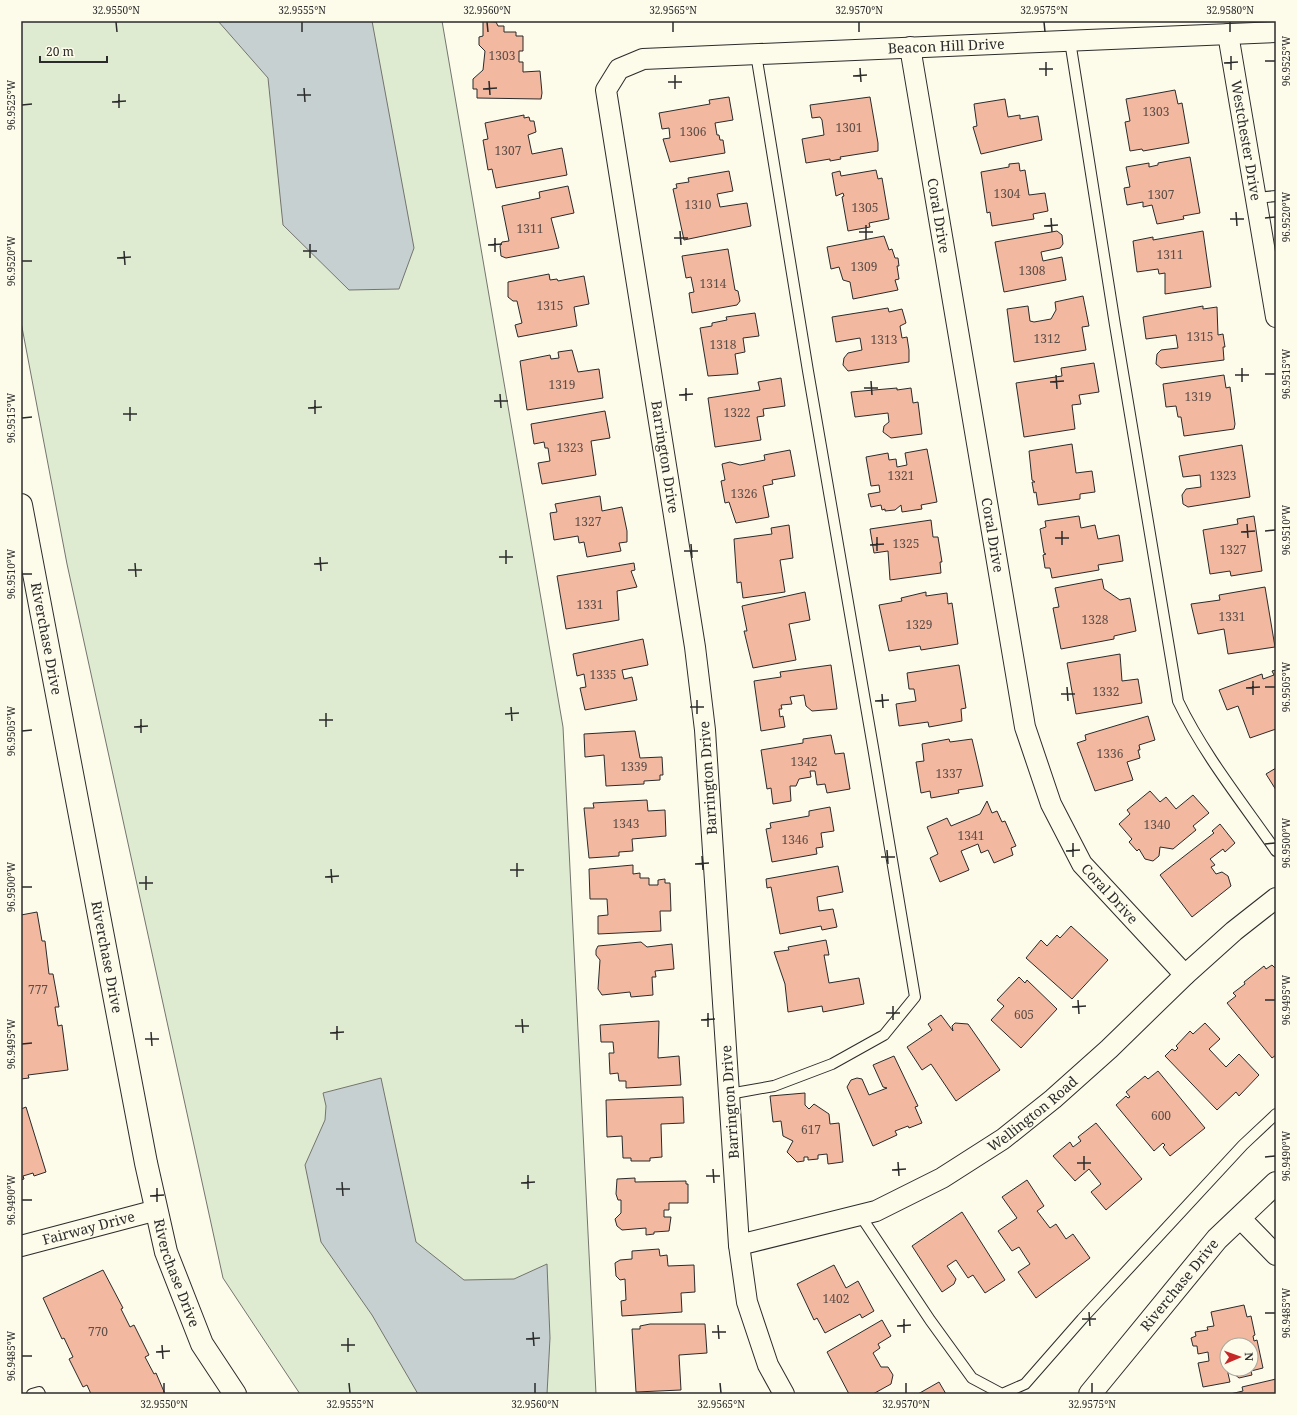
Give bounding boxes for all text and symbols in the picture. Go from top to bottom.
text: 32.9550°N [92,3,140,17]
text: 32.9555°N [278,3,326,17]
text: 32.9560°N [463,3,511,17]
text: 32.9565°N [649,3,697,17]
text: 32.9570°N [835,3,883,17]
text: 32.9575°N [1020,3,1068,17]
text: 32.9580°N [1206,3,1254,17]
street label: Beacon Hill Drive [887,34,1005,58]
text: 96.9525°W [1279,35,1293,86]
scale bar [40,38,107,64]
text: 20 m [46,43,74,60]
house number: 1303 [489,47,516,64]
text: 96.9525°W [4,79,18,130]
street label: Westchester Drive [1227,79,1266,202]
house number: 1303 [1143,103,1170,120]
house number: 1301 [836,119,862,136]
house number: 1306 [680,123,707,140]
house number: 1307 [495,142,522,159]
street label: Coral Drive [923,177,955,254]
house number: 1304 [994,185,1021,202]
house number: 1307 [1148,186,1175,203]
text: 96.9520°W [1279,191,1293,242]
house number: 1310 [685,196,712,213]
house number: 1305 [852,199,878,216]
house number: 1311 [517,220,543,237]
text: 96.9520°W [4,235,18,286]
house number: 1311 [1157,246,1183,263]
house number: 1309 [851,258,877,275]
house number: 1308 [1019,262,1046,279]
house number: 1314 [700,275,727,292]
house number: 1315 [537,297,563,314]
house number: 1315 [1187,328,1213,345]
house number: 1312 [1034,330,1060,347]
house number: 1313 [871,331,898,348]
house number: 1318 [710,336,737,353]
text: 96.9515°W [1279,348,1293,399]
house number: 1319 [549,376,575,393]
house number: 1319 [1185,388,1211,405]
text: 96.9515°W [4,392,18,443]
street label: Barrington Drive [647,399,684,515]
house number: 1322 [724,404,750,421]
house number: 1323 [557,439,584,456]
house number: 1321 [888,467,914,484]
house number: 1323 [1210,467,1237,484]
house number: 1326 [731,485,758,502]
street label: Coral Drive [977,496,1009,574]
text: 96.9510°W [1279,504,1293,555]
house number: 1327 [575,513,602,530]
house number: 1325 [893,535,919,552]
house number: 1327 [1220,541,1247,558]
text: 96.9510°W [4,548,18,599]
street label: Riverchase Drive [27,581,67,696]
house number: 1331 [577,596,603,613]
house number: 1331 [1219,608,1245,625]
house number: 1328 [1082,611,1109,628]
house number: 1329 [906,616,932,633]
text: 96.9505°W [1279,661,1293,712]
house number: 1335 [590,666,616,683]
house number: 1332 [1093,683,1119,700]
text: 96.9505°W [4,705,18,756]
street label: Barrington Drive [694,721,721,835]
house number: 1336 [1097,745,1124,762]
house number: 1342 [791,753,817,770]
house number: 1339 [621,758,647,775]
house number: 1337 [936,765,963,782]
house number: 1343 [613,815,640,832]
house number: 1340 [1144,816,1171,833]
text: 96.9500°W [1279,817,1293,868]
house number: 1341 [958,827,984,844]
house number: 1346 [782,831,809,848]
street label: Coral Drive [1077,859,1143,928]
text: 96.9500°W [4,861,18,912]
street label: Riverchase Drive [87,899,127,1015]
text: 96.9495°W [1279,974,1293,1025]
house number: 777 [28,981,48,998]
house number: 605 [1014,1006,1034,1023]
text: 96.9495°W [4,1018,18,1069]
street label: Barrington Drive [716,1045,743,1159]
street label: Wellington Road [984,1071,1082,1156]
house number: 600 [1151,1107,1171,1124]
house number: 617 [801,1121,821,1138]
text: 96.9490°W [1279,1130,1293,1181]
text: 96.9490°W [4,1174,18,1225]
street label: Fairway Drive [40,1206,137,1249]
street label: Riverchase Drive [150,1217,204,1330]
street label: Riverchase Drive [1136,1235,1222,1335]
text: 96.9485°W [1279,1287,1293,1338]
house number: 1402 [823,1290,849,1307]
house number: 770 [88,1323,108,1340]
text: 96.9485°W [4,1330,18,1381]
north arrow [1219,1337,1259,1377]
text: N [1242,1352,1257,1362]
text: 32.9550°N [140,1397,188,1411]
text: 32.9555°N [326,1397,374,1411]
text: 32.9560°N [511,1397,559,1411]
text: 32.9565°N [697,1397,745,1411]
text: 32.9570°N [882,1397,930,1411]
text: 32.9575°N [1068,1397,1116,1411]

